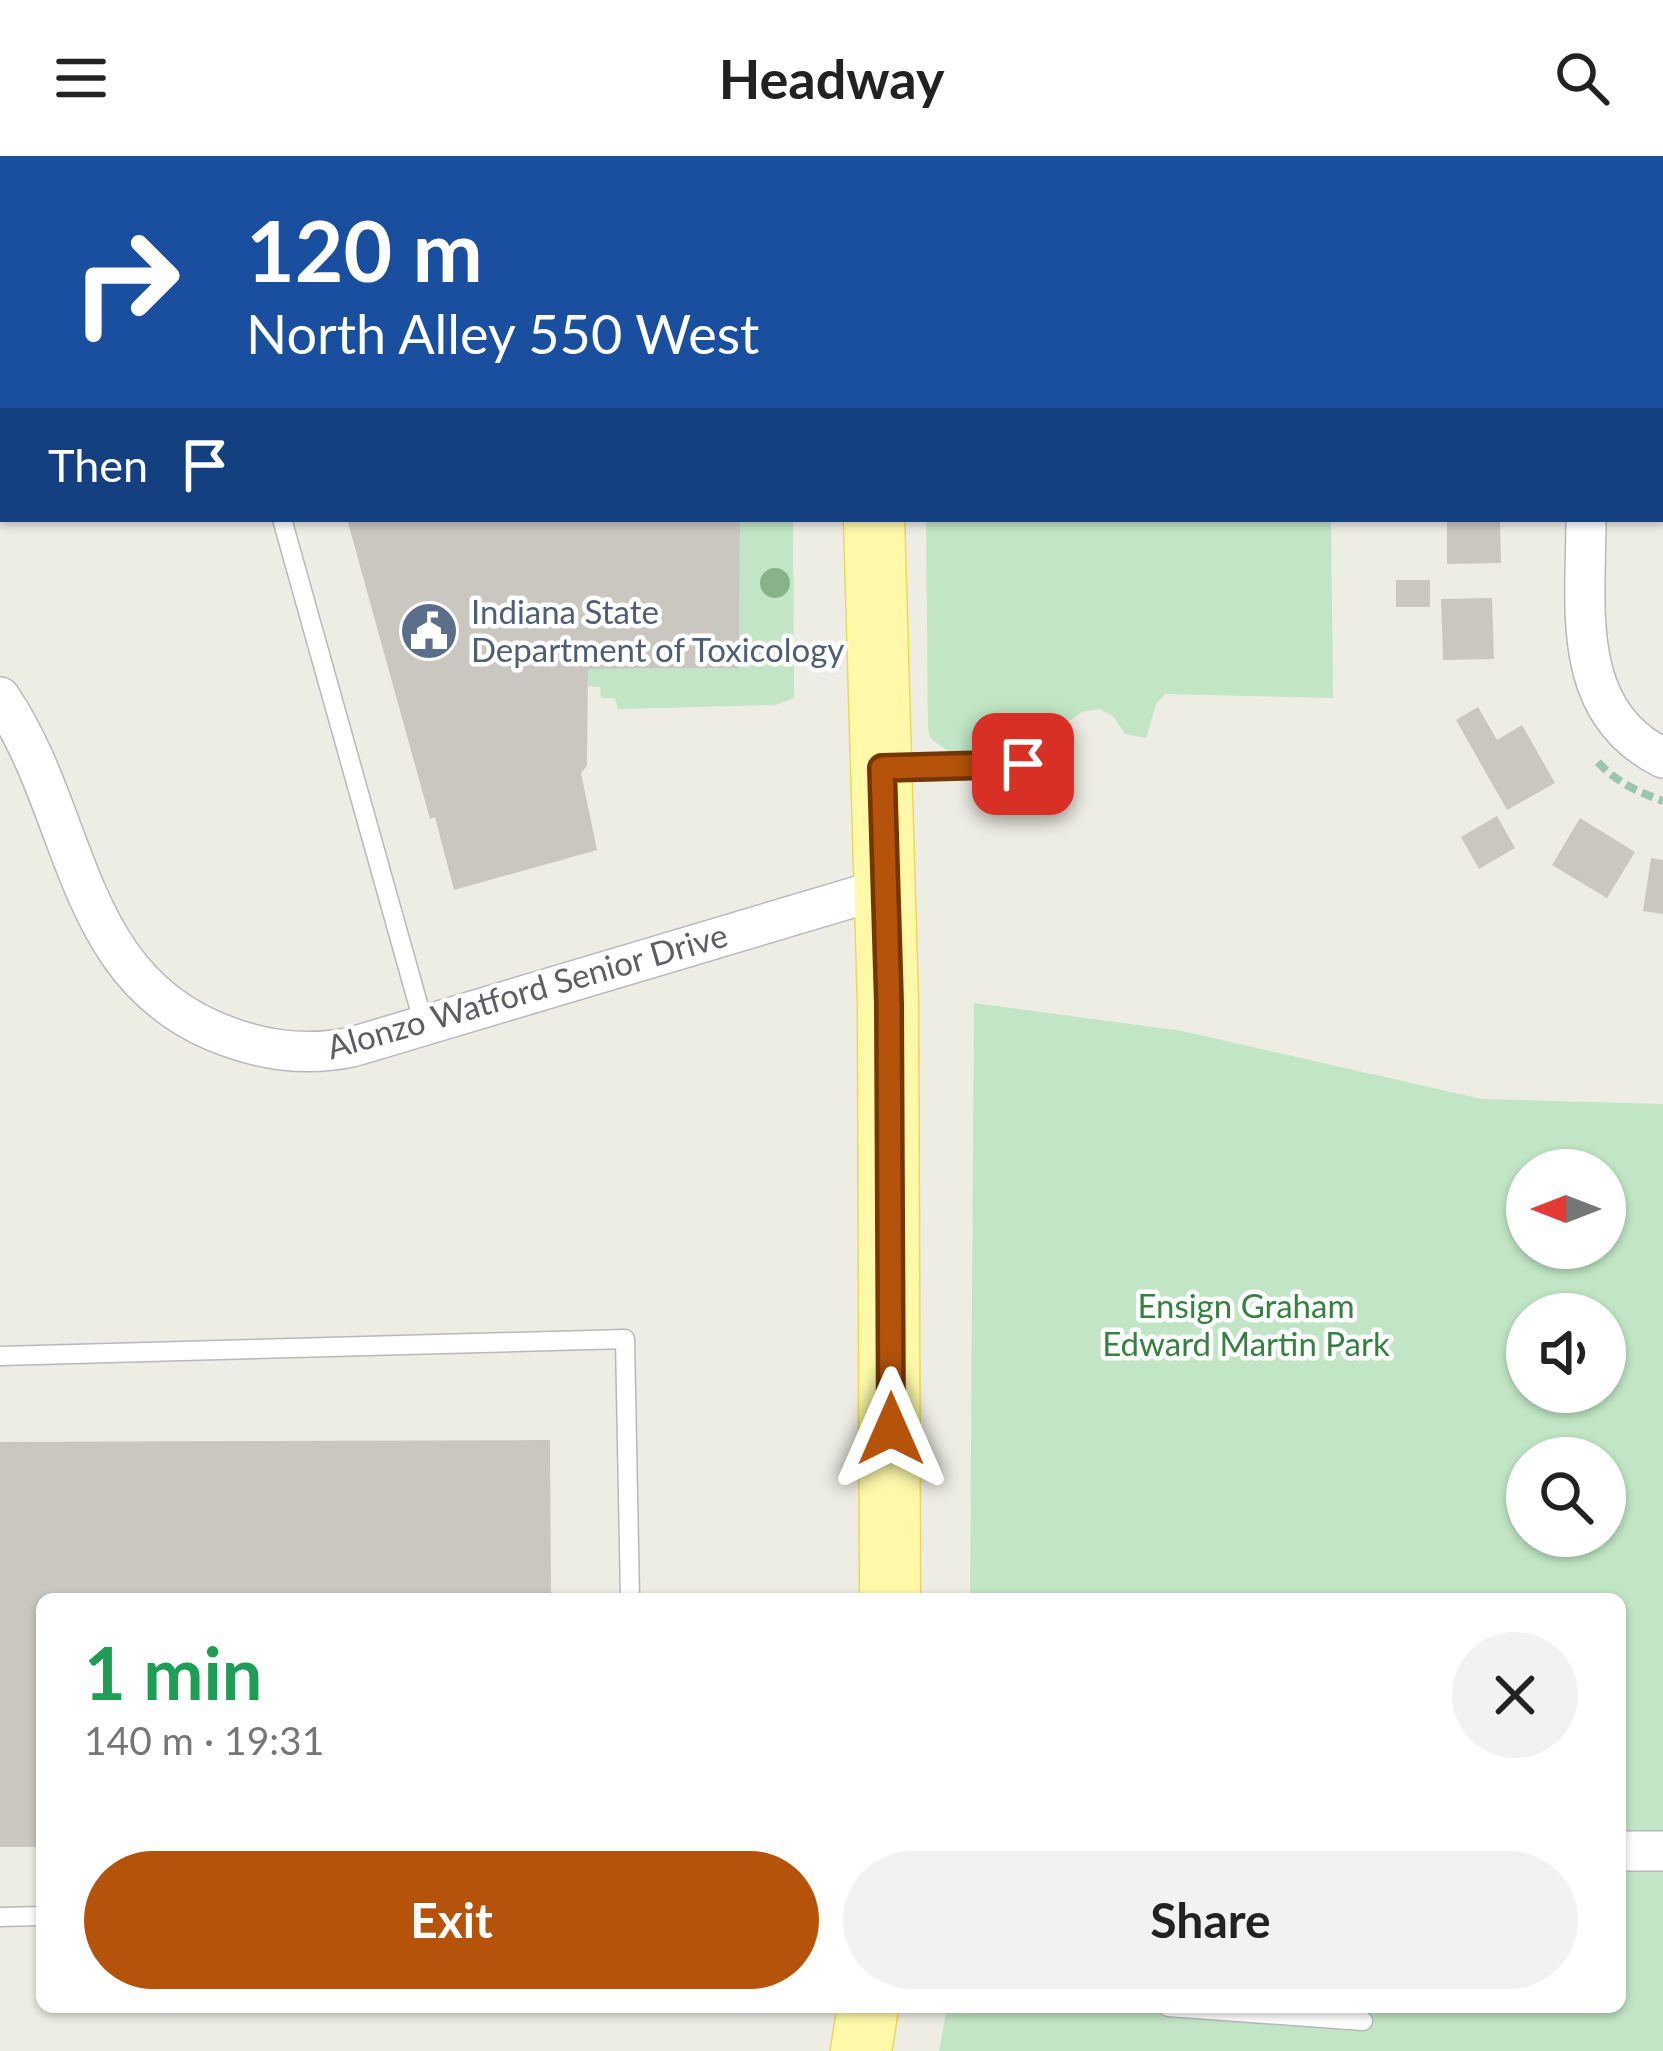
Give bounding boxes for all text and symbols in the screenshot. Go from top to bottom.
icon: menu [48,45,114,111]
icon: search [1549,45,1615,111]
text: Headway [719,46,944,111]
text: 120 m [246,199,483,300]
icon: right [48,204,204,360]
text: North Alley 550 West [246,301,759,366]
icon: arrive [172,432,238,498]
text: Then [48,438,148,492]
place label: Indiana State Department of Toxicology [471,591,844,669]
public building icon: Indiana State Department of Toxicology [398,600,460,662]
pin [972,713,1074,815]
icon: arrive [990,731,1056,797]
street label: Alonzo Watford Senior Drive [322,914,732,1066]
north arrow [1506,1149,1626,1269]
map controls [1506,1149,1626,1557]
park label: Ensign Graham Edward Martin Park [1102,1285,1390,1363]
button: sound [1506,1293,1626,1413]
position arrow [828,1366,954,1492]
button: search [1506,1437,1626,1557]
text: 1 min [84,1629,262,1715]
button: close [1452,1632,1578,1758]
text: 140 m · 19:31 [84,1717,324,1763]
button: Exit [84,1851,819,1989]
button: Share [843,1851,1578,1989]

